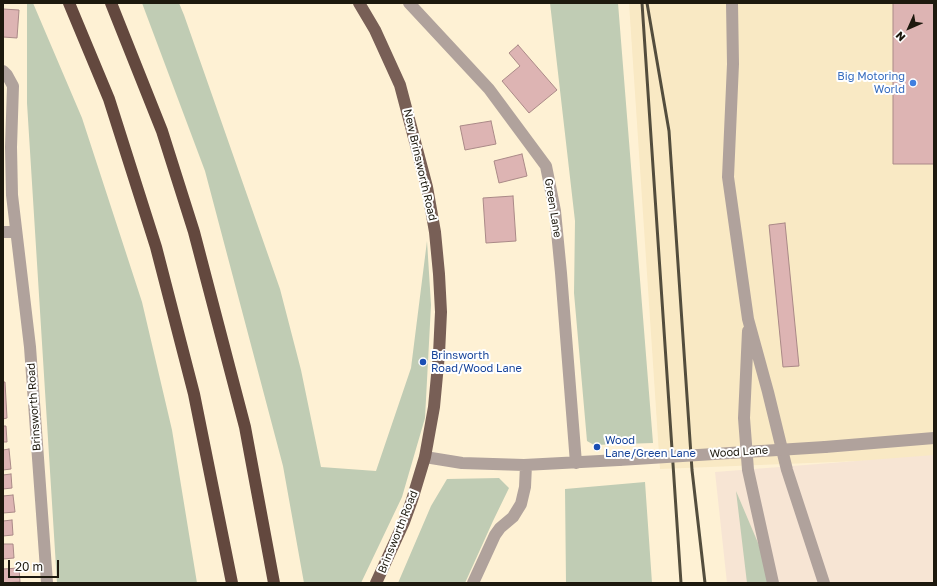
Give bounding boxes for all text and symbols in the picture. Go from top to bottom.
north arrow [889,8,929,48]
text: N [893,29,908,44]
place label: Big Motoring World [837,70,905,96]
marker: Big Motoring World [908,78,918,88]
street label: New Brinsworth Road [401,108,439,222]
street label: Green Lane [542,177,564,239]
place label: Brinsworth Road/Wood Lane [431,349,522,375]
marker: Brinsworth Road/Wood Lane [418,357,428,367]
street label: Brinsworth Road [24,363,44,451]
place label: Wood Lane/Green Lane [605,434,696,460]
marker: Wood Lane/Green Lane [592,442,602,452]
street label: Wood Lane [709,443,769,461]
street label: Brinsworth Road [375,489,421,575]
scale bar [10,552,61,578]
text: 20 m [15,559,43,574]

